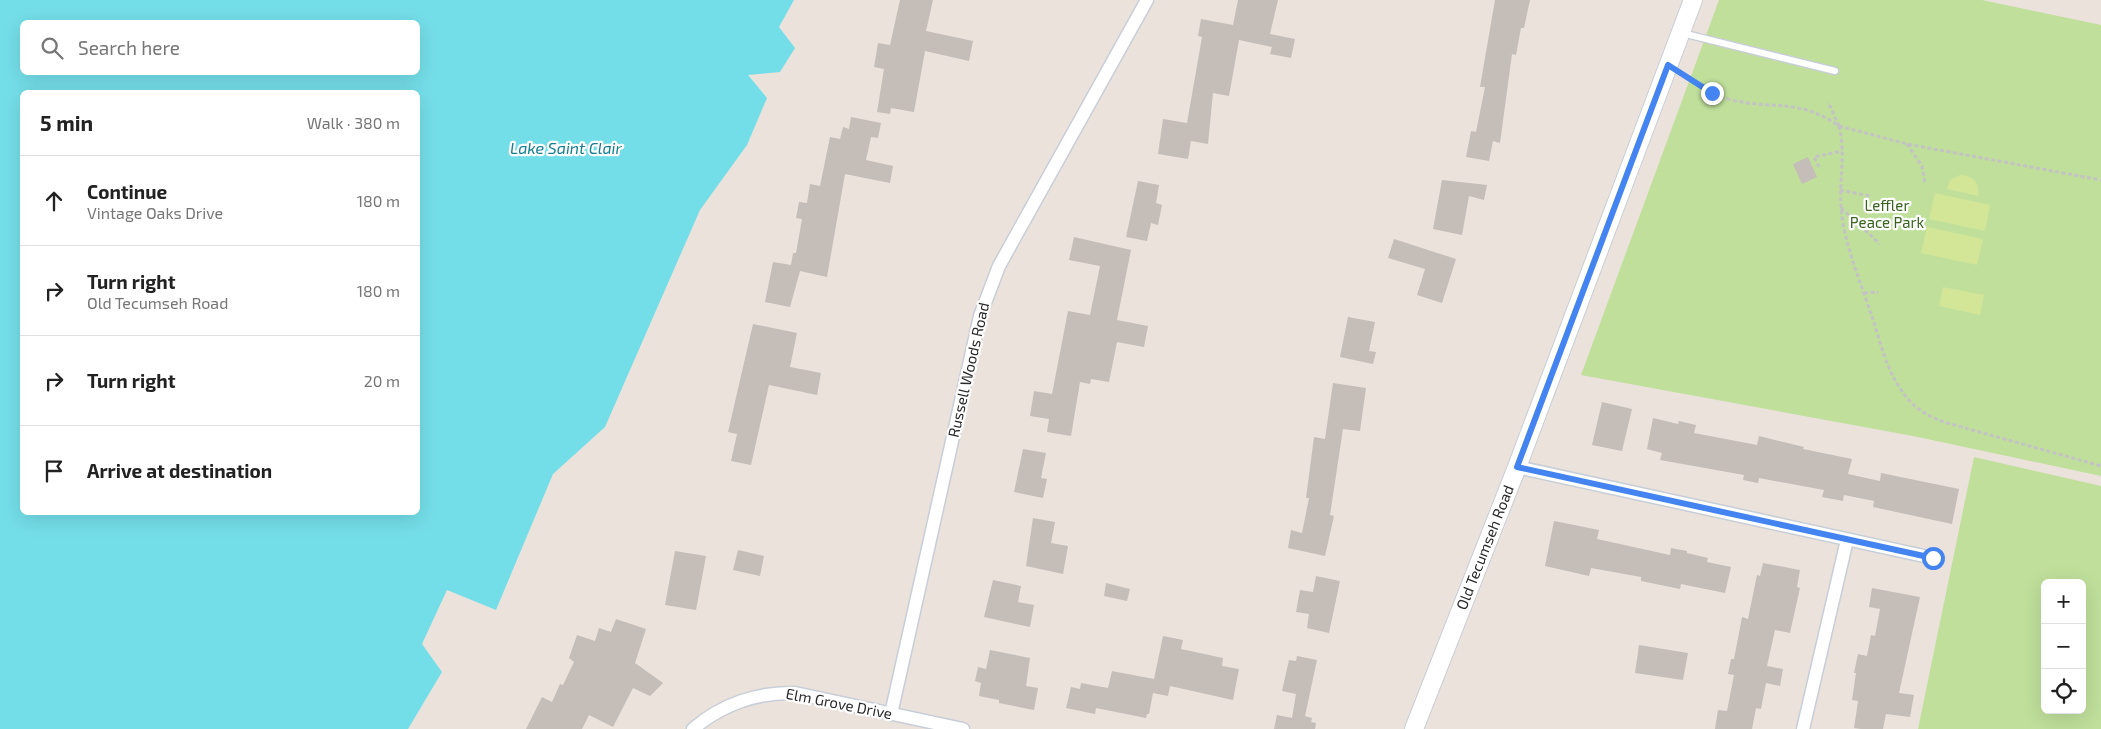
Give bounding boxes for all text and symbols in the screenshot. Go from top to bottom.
search box [20,20,420,75]
icon: search [38,34,66,62]
text: Search here [78,36,180,59]
route end [1701,82,1724,105]
text: 5 min [40,110,93,135]
text: Walk · 380 m [307,113,400,132]
water label: Lake Saint Clair [510,138,623,157]
text: Continue [87,180,167,203]
icon: ahead [40,187,68,215]
text: 180 m [357,191,400,210]
park label: Leffler Peace Park [1850,196,1925,231]
text: Vintage Oaks Drive [87,203,223,222]
text: Turn right [87,270,175,293]
icon: right [40,277,68,305]
text: 180 m [357,281,400,300]
text: Old Tecumseh Road [87,293,228,312]
street label: Russell Woods Road [944,301,992,439]
icon: right [40,367,68,395]
text: Turn right [87,369,175,392]
text: 20 m [364,371,400,390]
icon: arrive [40,457,68,485]
text: Arrive at destination [87,459,272,482]
street label: Old Tecumseh Road [1452,482,1517,612]
route start [1922,547,1945,570]
map controls [2041,579,2086,714]
button: + [2041,579,2086,624]
button: − [2041,624,2086,669]
button: locate [2041,669,2086,714]
street label: Elm Grove Drive [785,684,894,722]

